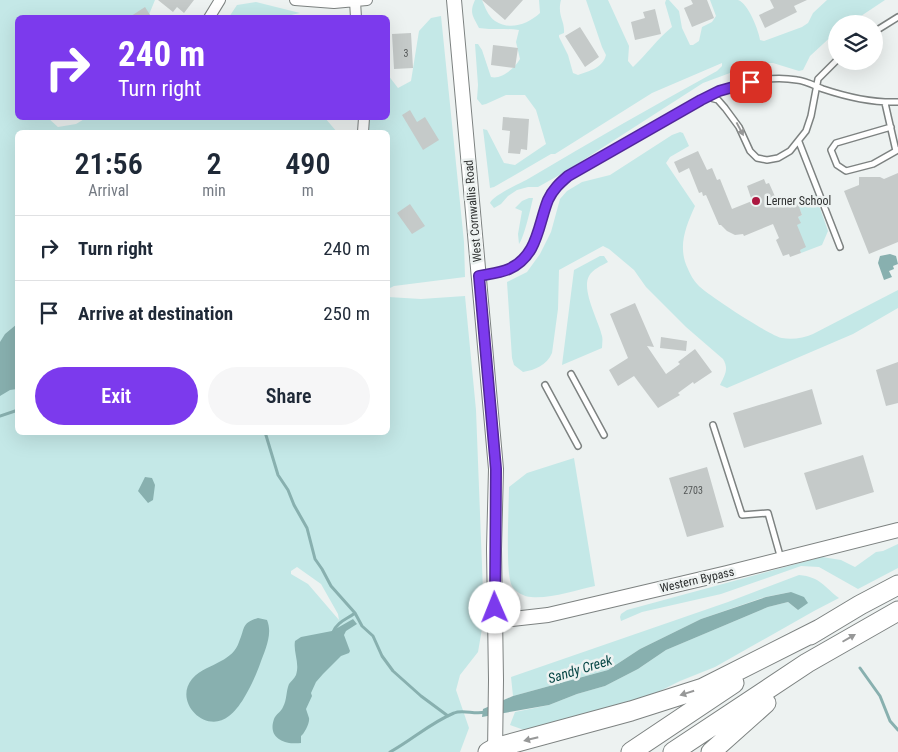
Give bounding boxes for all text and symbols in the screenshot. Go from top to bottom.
map controls [828,15,883,70]
button: layers [828,15,883,70]
text: 240 m [118,34,205,75]
icon: right [35,35,100,100]
house number: 3 [404,48,409,59]
pin [730,61,772,103]
icon: arrive [737,68,765,96]
text: Turn right [118,76,201,101]
one-way arrow [736,122,744,137]
text: 21:56 [74,146,143,181]
text: 2 [206,146,222,181]
text: 490 [285,146,330,181]
street label: West Cornwallis Road [462,159,484,263]
text: Arrival [88,181,129,200]
text: min [202,181,226,200]
text: m [302,181,314,200]
place label: Lerner School [766,194,831,208]
marker: Lerner School [750,195,762,207]
icon: right [35,234,63,262]
text: Turn right [78,237,153,260]
text: 240 m [323,237,370,260]
icon: arrive [35,299,63,327]
text: Arrive at destination [78,302,233,325]
text: 250 m [323,302,370,325]
button: Exit [35,367,198,425]
button: Share [208,367,370,425]
house number: 2703 [683,485,703,496]
street label: Western Bypass [659,565,735,595]
position arrow [468,581,520,633]
one-way arrow [842,634,856,643]
water label: Sandy Creek [546,651,615,686]
one-way arrow [679,690,694,697]
one-way arrow [523,735,538,743]

